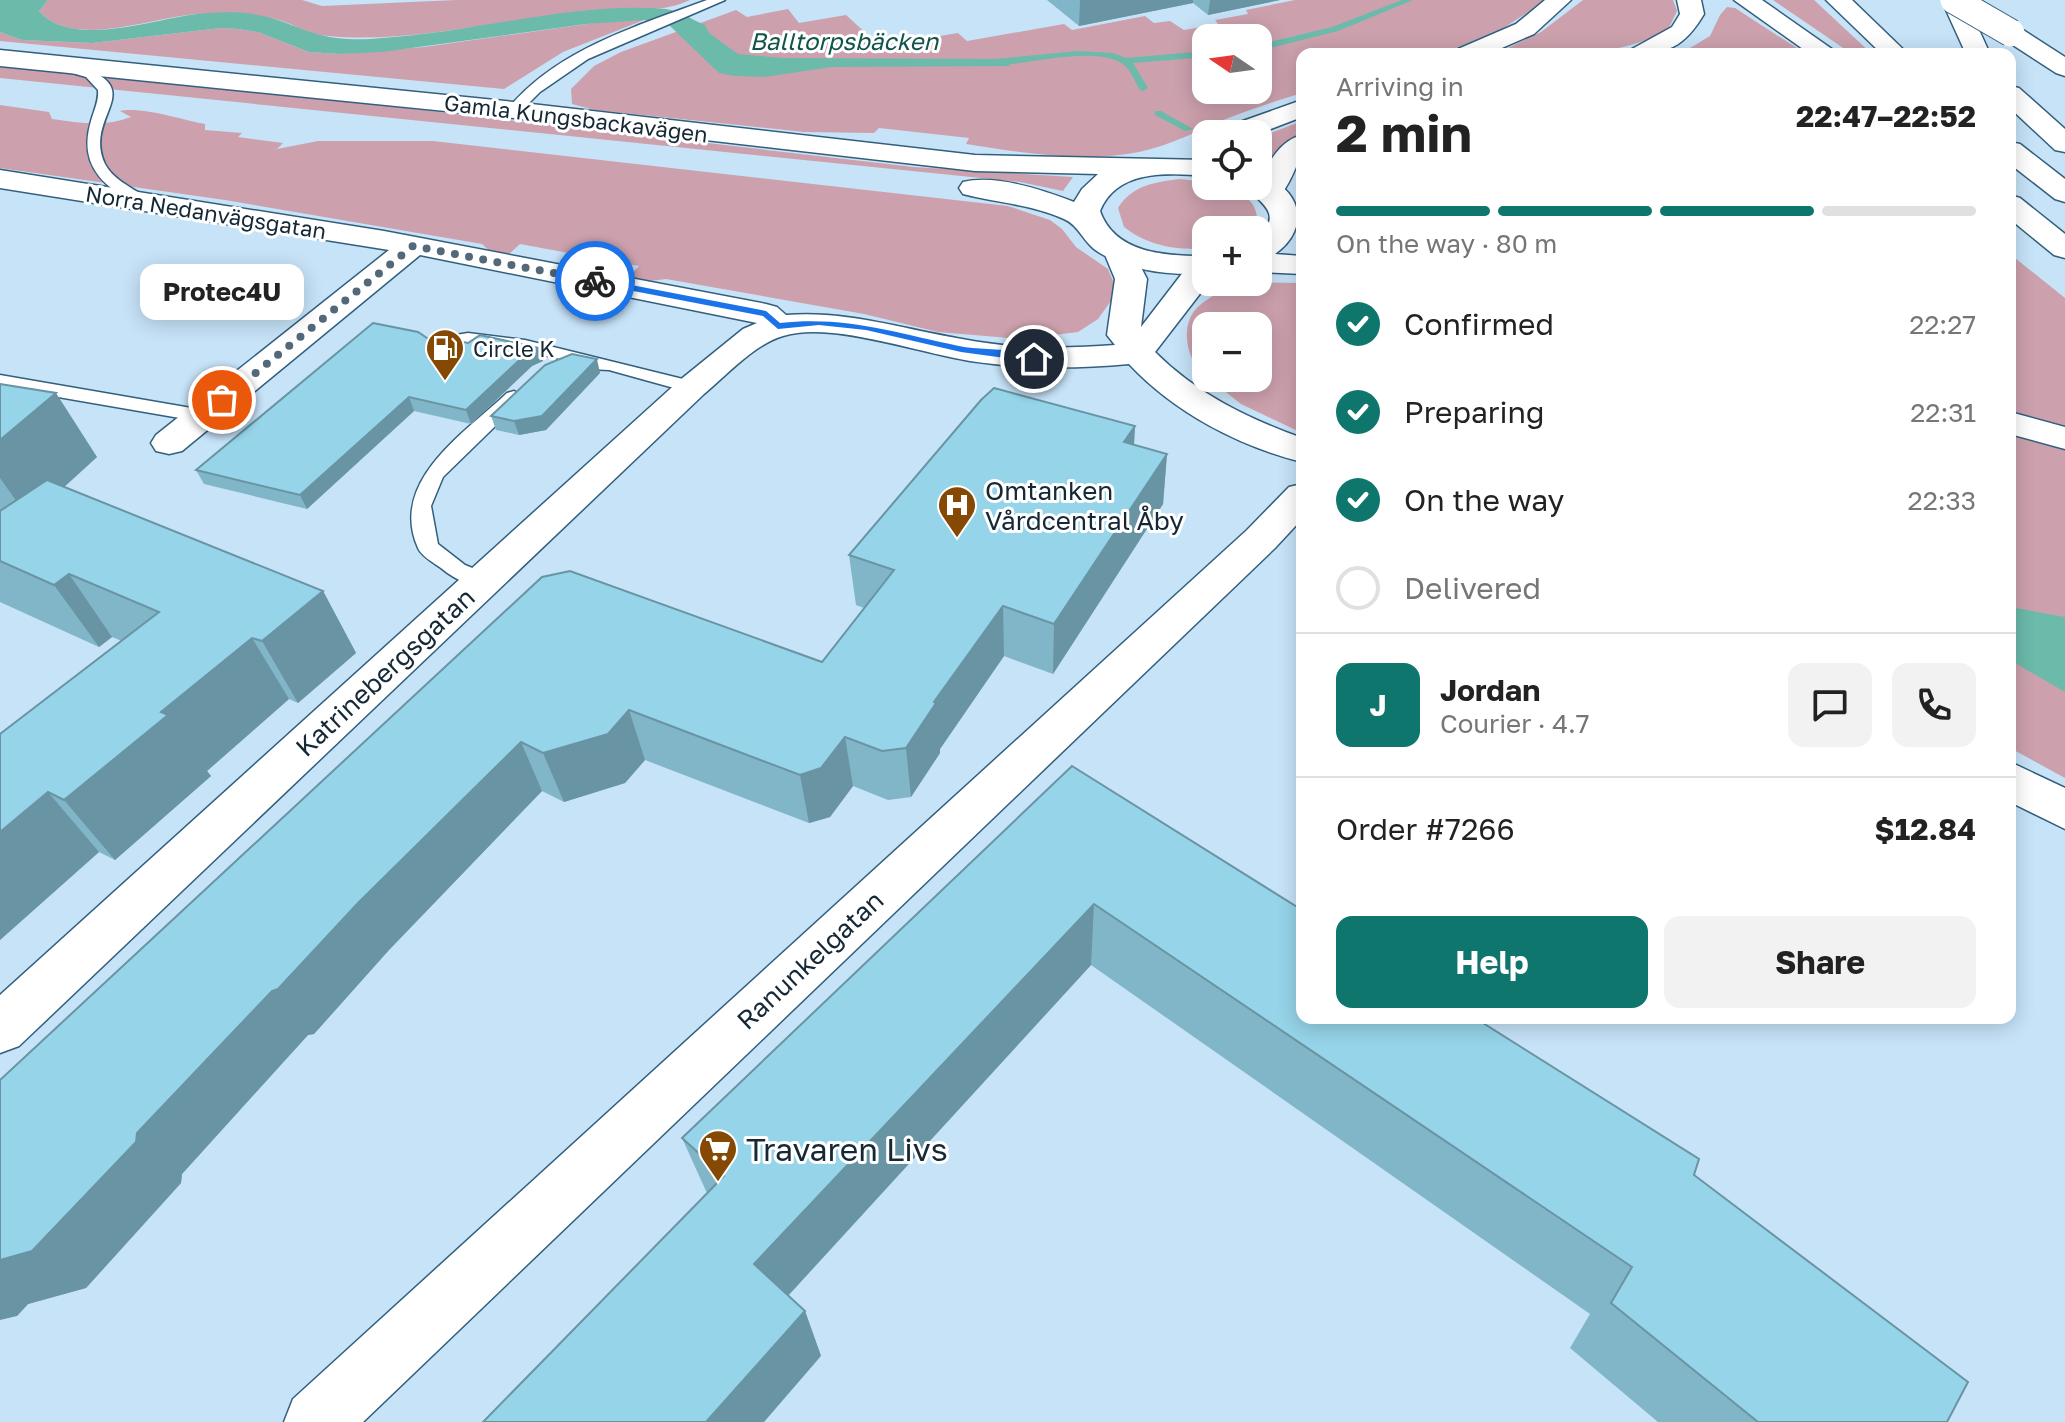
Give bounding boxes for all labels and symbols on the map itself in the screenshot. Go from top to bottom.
north arrow [1192,24,1272,104]
water label: Balltorpsbäcken [750,26,939,55]
street label: Gamla Kungsbackavägen [443,88,709,148]
street label: Norra Nedanvägsgatan [84,180,328,244]
courier [555,241,635,321]
callout: Protec4U [140,264,304,320]
pin [1000,325,1068,393]
fuel station icon: Circle K [424,327,466,382]
place label: Circle K [473,335,554,362]
pin [188,366,256,434]
place label: Omtanken Vårdcentral Åby [985,475,1184,536]
hospital icon: Omtanken Vårdcentral Åby [936,484,978,539]
street label: Katrinebergsgatan [289,581,481,763]
street label: Ranunkelgatan [730,884,890,1036]
supermarket icon: Travaren Livs [697,1128,739,1183]
place label: Travaren Livs [746,1130,948,1168]

